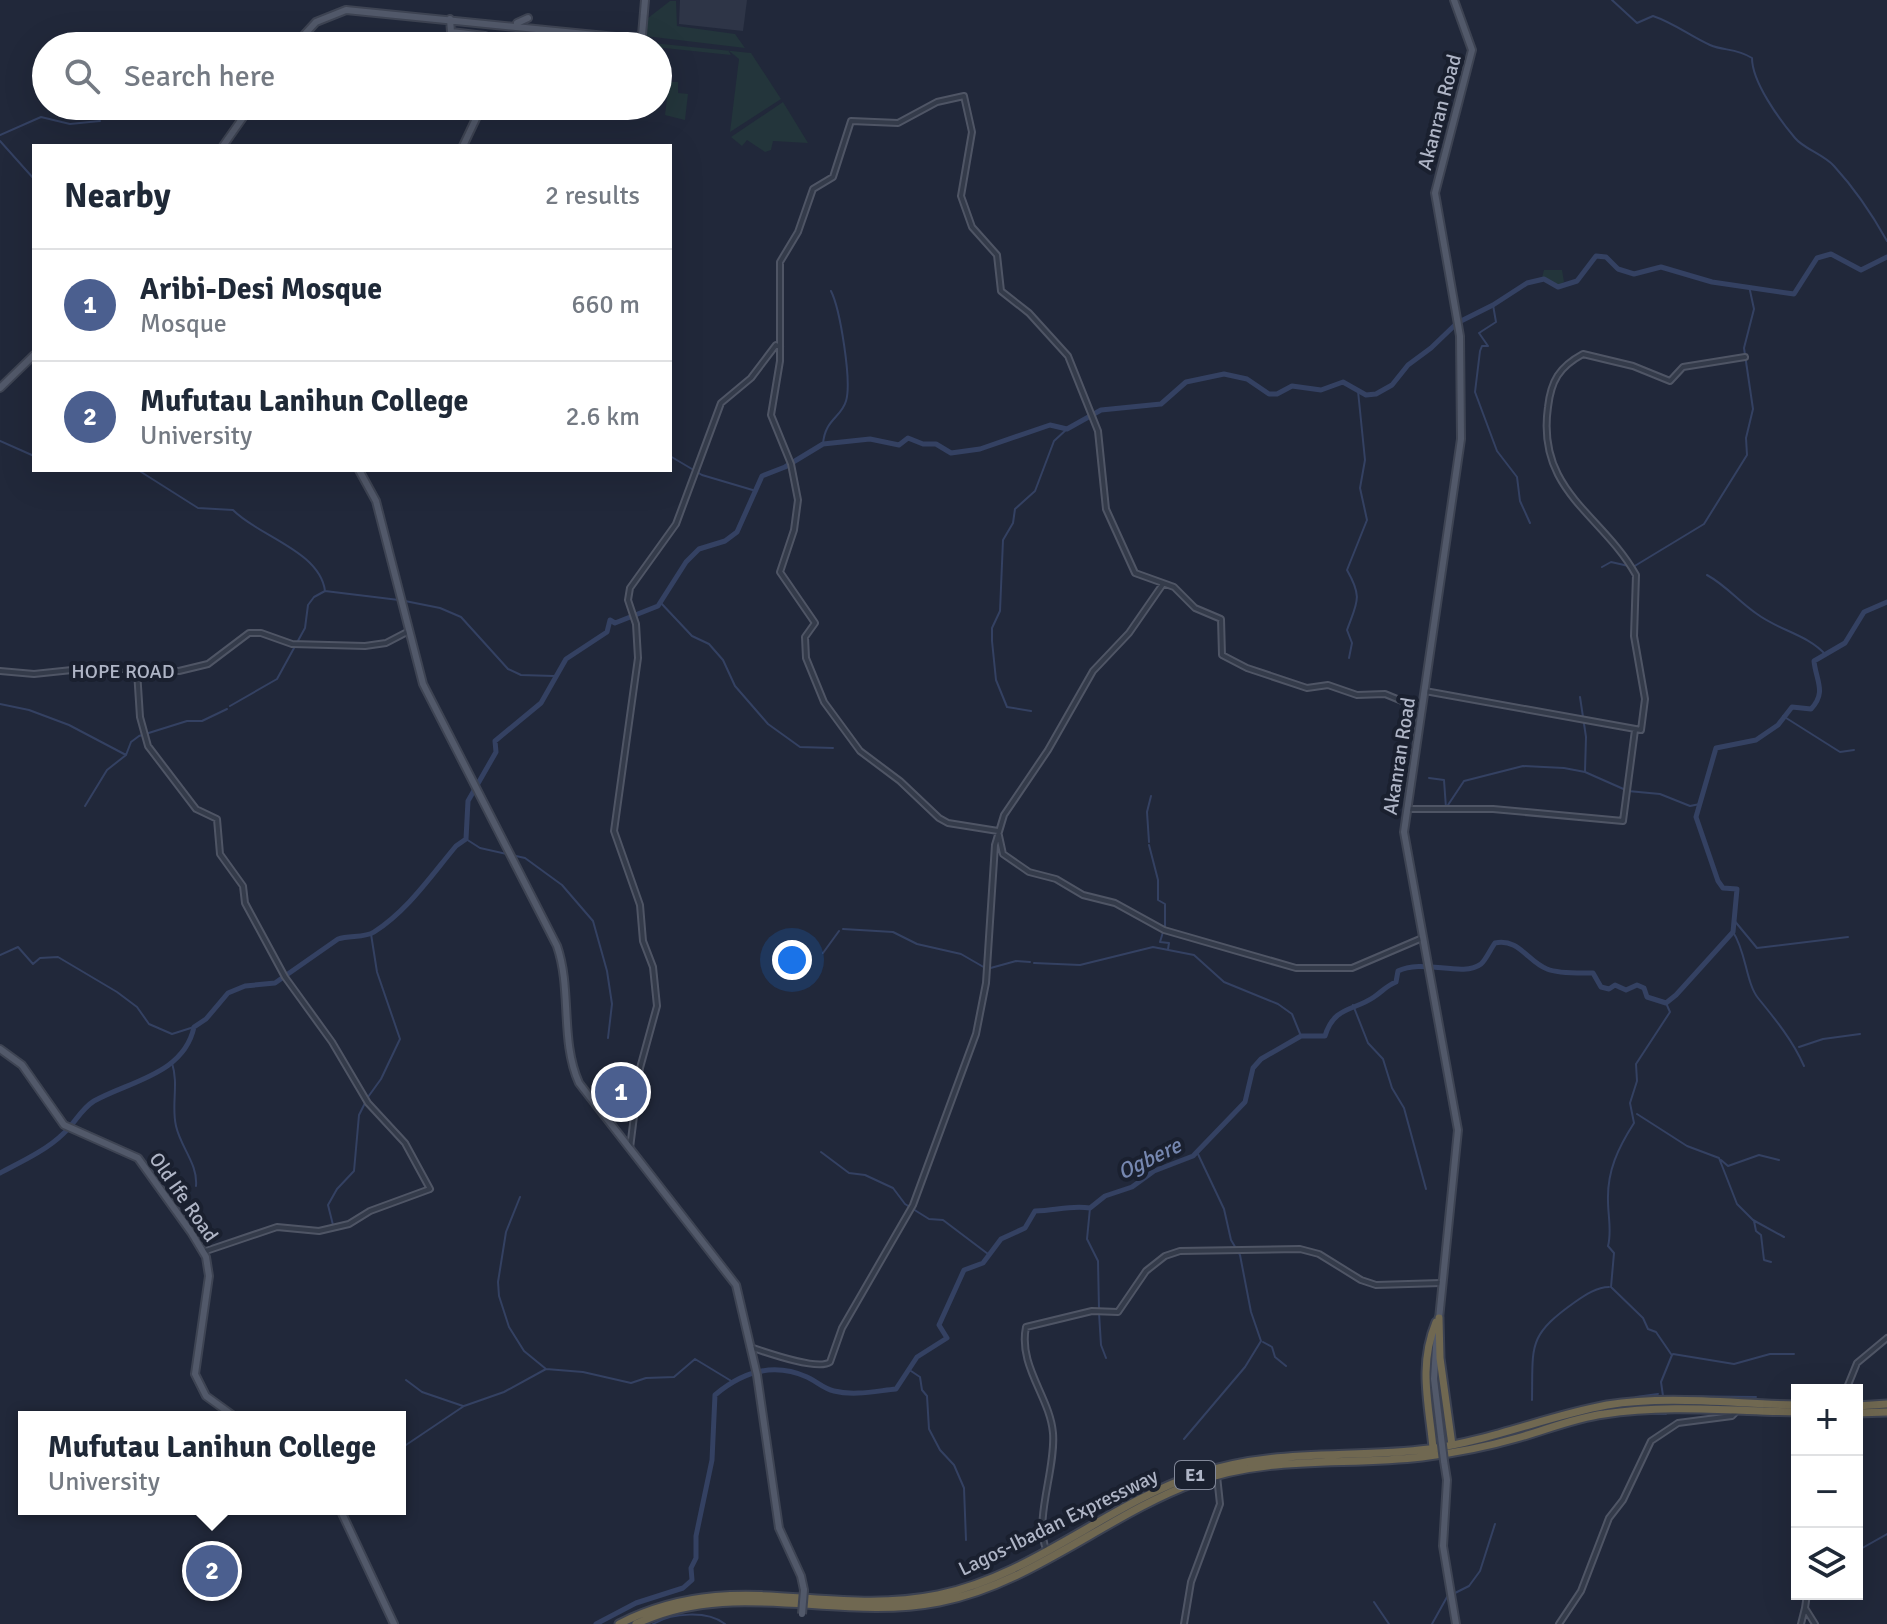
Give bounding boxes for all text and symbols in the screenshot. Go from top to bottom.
search box [32,32,672,120]
street label: Akanran Road [1412,52,1467,173]
icon: search [60,54,104,98]
text: Search here [124,58,275,95]
text: Nearby [64,175,171,217]
text: 2 results [545,180,640,212]
text: Aribi-Desi Mosque [140,271,382,308]
text: 1 [83,289,97,321]
text: 660 m [571,289,640,321]
text: Mosque [140,308,227,340]
text: Mufutau Lanihun College [140,383,469,420]
text: 2 [83,401,97,433]
text: 2.6 km [566,401,640,433]
text: University [140,420,252,452]
street label: HOPE ROAD [71,659,175,684]
street label: Akanran Road [1378,695,1421,817]
your location [772,940,812,980]
pin: 1 [595,1062,647,1122]
water label: Ogbere [1113,1131,1186,1185]
street label: Old Ife Road [144,1148,224,1247]
map controls [1791,1384,1863,1600]
button: + [1791,1384,1863,1456]
popup [18,1411,406,1515]
text: Mufutau Lanihun College [48,1429,376,1466]
button: − [1791,1456,1863,1528]
road number: E1 [1175,1461,1215,1489]
street label: Lagos-Ibadan Expressway [954,1463,1163,1582]
text: University [48,1466,160,1498]
button: layers [1791,1528,1863,1600]
pin: 2 [186,1541,238,1601]

